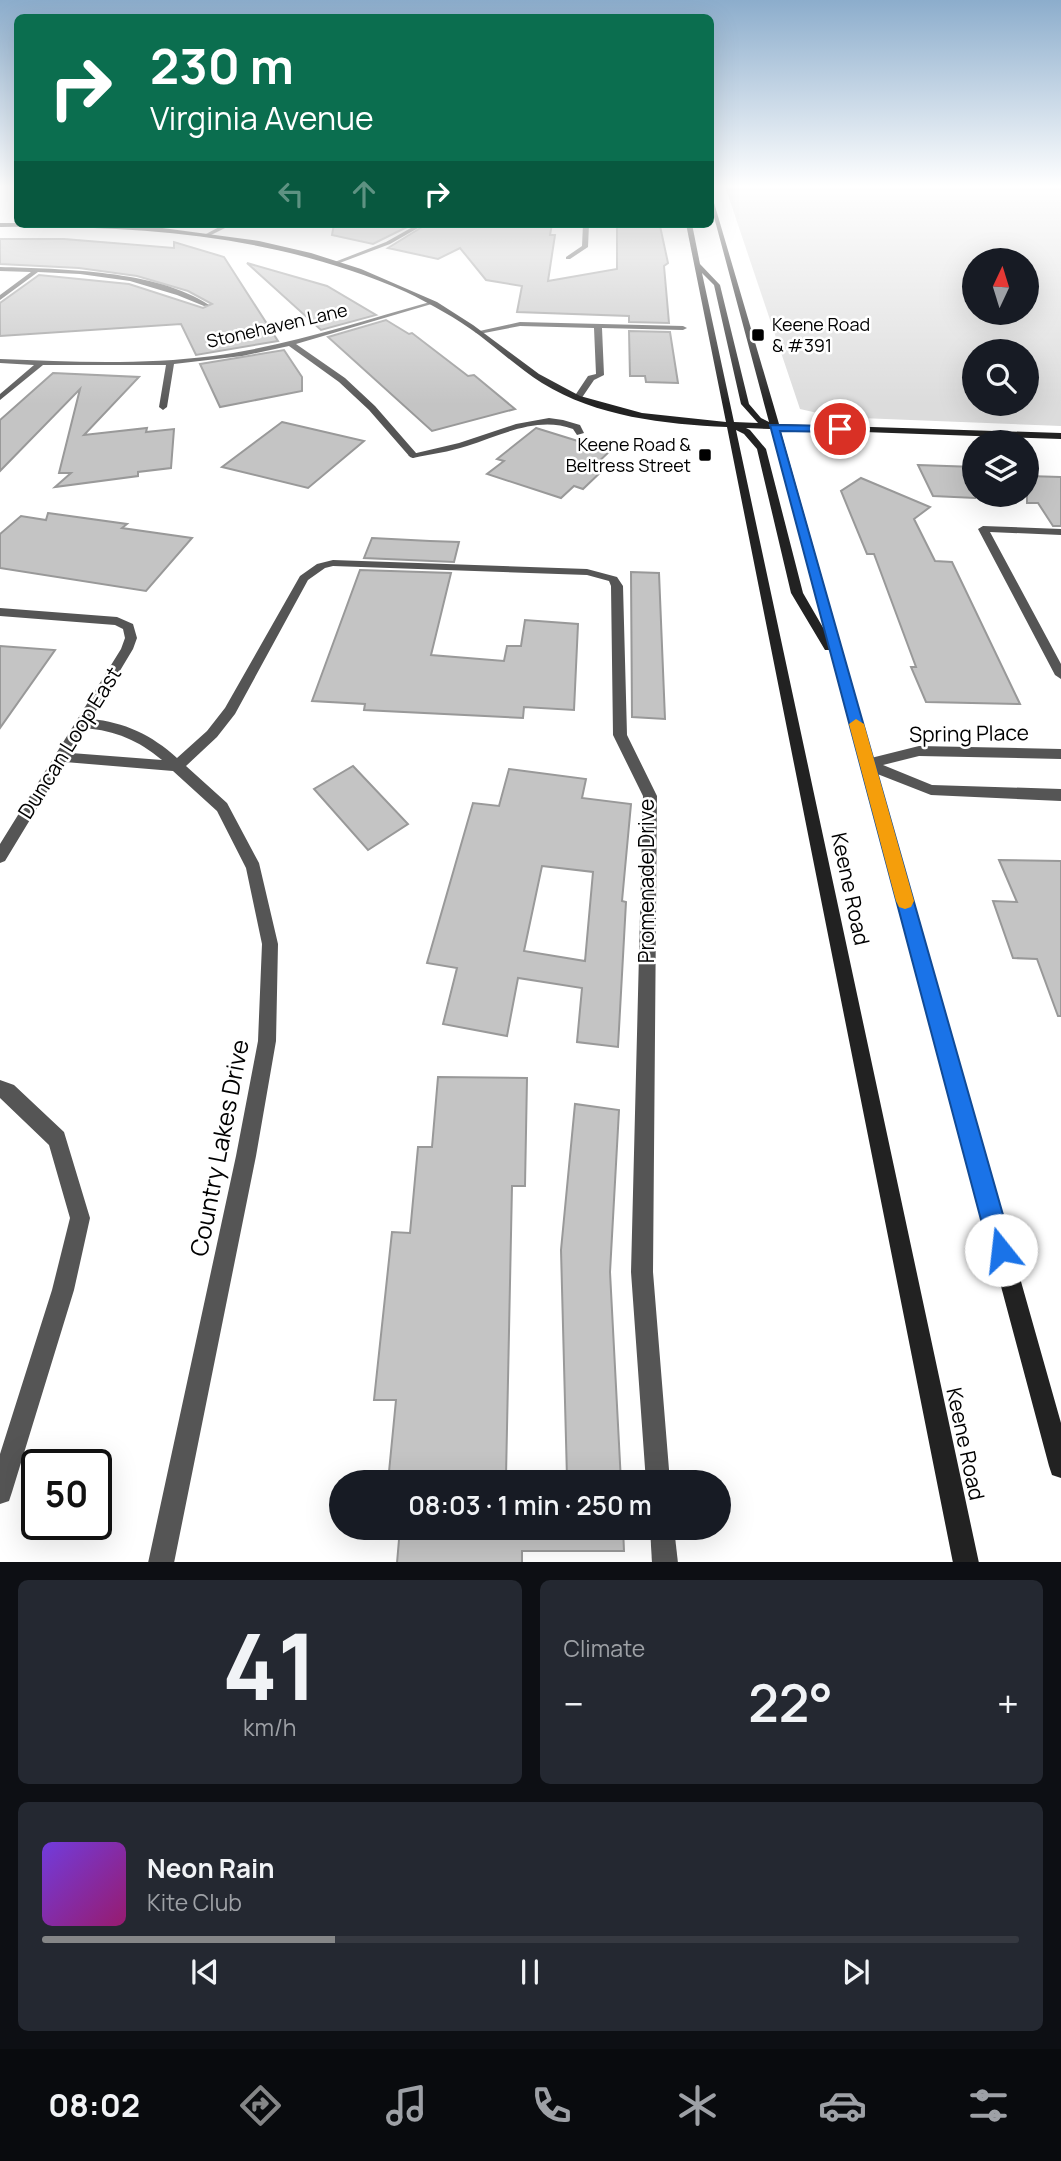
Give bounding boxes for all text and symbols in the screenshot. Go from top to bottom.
text: 230 m [150,32,294,99]
icon: right [35,42,126,133]
text: Virginia Avenue [150,96,374,140]
icon: left [272,175,310,213]
icon: ahead [345,175,383,213]
icon: right [418,175,456,213]
north arrow [962,248,1040,326]
map controls [962,248,1039,507]
street label: Stonehaven Lane [204,297,350,353]
place label: Keene Road & #391 [772,312,870,357]
marker: Keene Road & #391 [750,327,766,343]
button: search [962,339,1039,416]
pin [810,399,870,459]
icon: arrive [821,410,859,448]
button: layers [962,430,1039,507]
place label: Keene Road & Beltress Street [566,432,691,477]
marker: Keene Road & Beltress Street [697,447,713,463]
street label: Duncan Loop East [11,661,127,824]
street label: Spring Place [909,718,1029,748]
street label: Promenade Drive [632,799,660,963]
street label: Keene Road [825,830,877,948]
street label: Country Lakes Drive [181,1036,256,1259]
position arrow [964,1213,1038,1287]
street label: Keene Road [940,1385,992,1503]
speed limit sign: 50 [21,1449,112,1540]
text: 08:03 · 1 min · 250 m [408,1487,652,1523]
text: 41 [222,1603,317,1727]
text: Climate [564,1632,645,1664]
text: 22° [748,1667,833,1738]
text: − [564,1677,584,1729]
text: + [997,1677,1019,1729]
text: km/h [243,1711,297,1743]
text: Neon Rain [147,1850,275,1886]
text: Kite Club [147,1886,242,1918]
icon: previous [186,1953,224,1991]
icon: pause [511,1953,549,1991]
icon: next [837,1953,875,1991]
icon: directions [236,2081,285,2130]
icon: music [382,2081,431,2130]
icon: phone [527,2081,576,2130]
icon: climate [673,2081,722,2130]
icon: car [818,2081,867,2130]
icon: filters [964,2081,1013,2130]
text: 08:02 [48,2083,140,2127]

